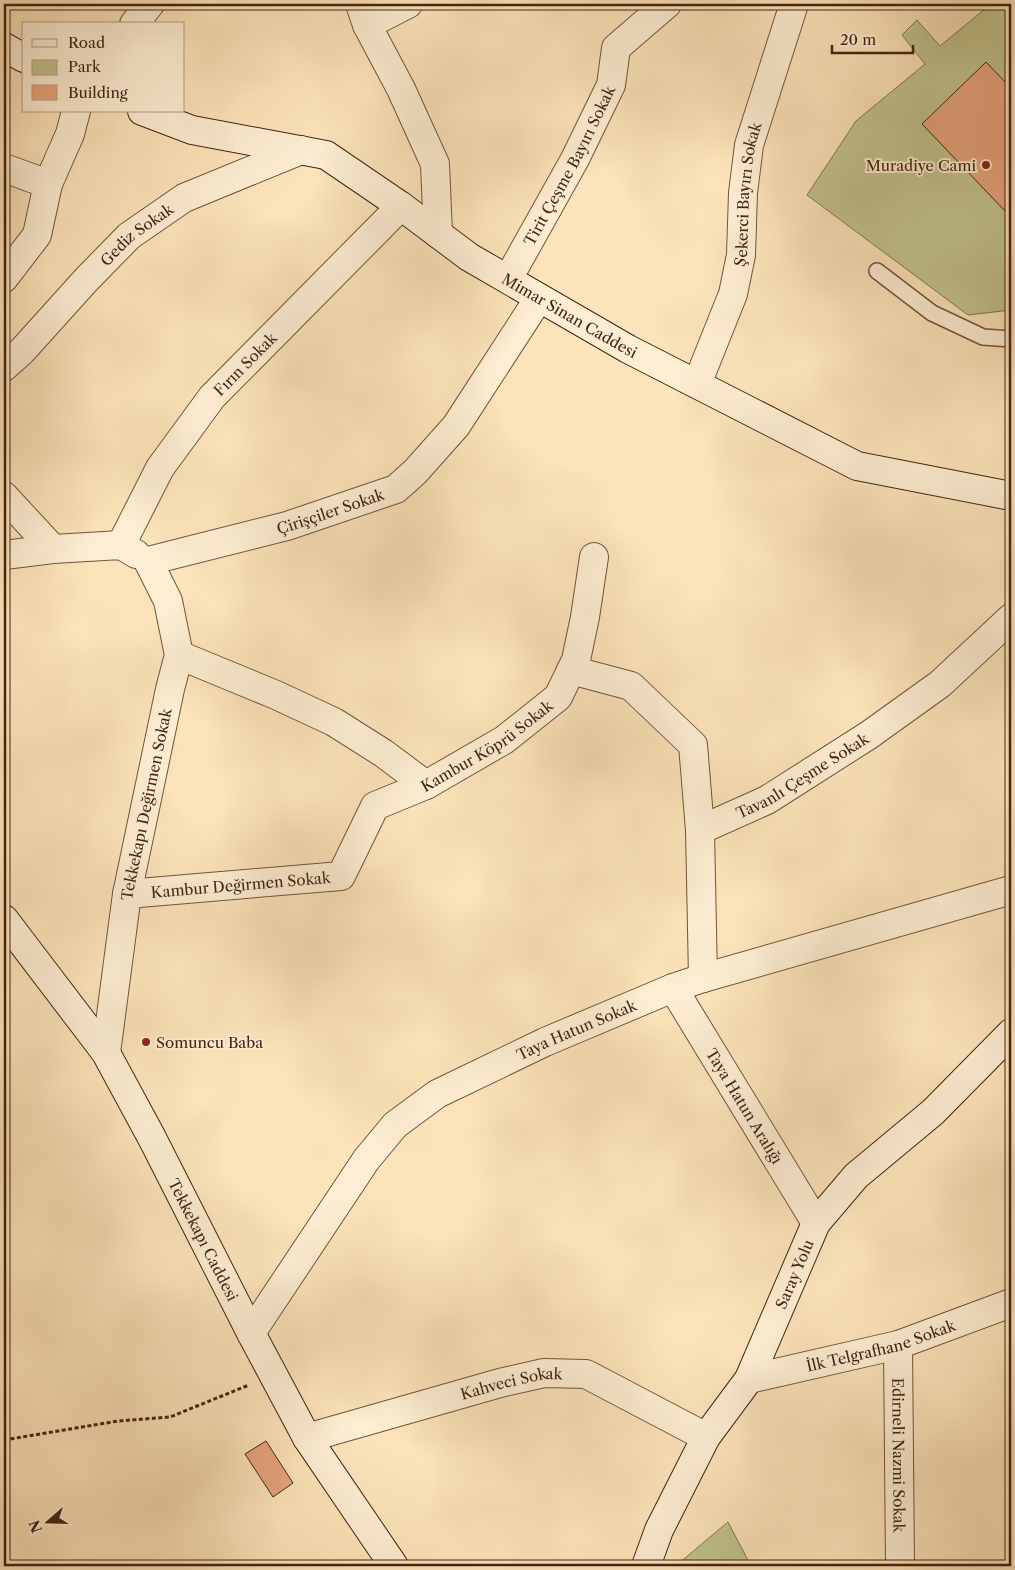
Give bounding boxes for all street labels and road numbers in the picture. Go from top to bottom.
street label: Tirit Çeşme Bayırı Sokak [519,81,619,249]
street label: Şekerci Bayırı Sokak [729,118,766,268]
street label: Gediz Sokak [96,198,178,270]
street label: Mimar Sinan Caddesi [499,269,641,362]
street label: Fırın Sokak [209,327,281,400]
street label: Çirişçiler Sokak [275,484,388,538]
street label: Kambur Köprü Sokak [417,695,557,796]
street label: Tekkekapı Değirmen Sokak [117,705,175,901]
street label: Tavanlı Çeşme Sokak [733,728,873,822]
street label: Kambur Değirmen Sokak [150,867,332,901]
street label: Taya Hatun Sokak [513,995,640,1064]
street label: Taya Hatun Aralığı [702,1045,787,1167]
street label: Tekkekapı Caddesi [165,1175,243,1304]
street label: Saray Yolu [771,1236,817,1312]
street label: İlk Telgrafhane Sokak [804,1315,959,1375]
street label: Kahveci Sokak [458,1363,564,1403]
street label: Edirneli Nazmi Sokak [889,1378,909,1534]

